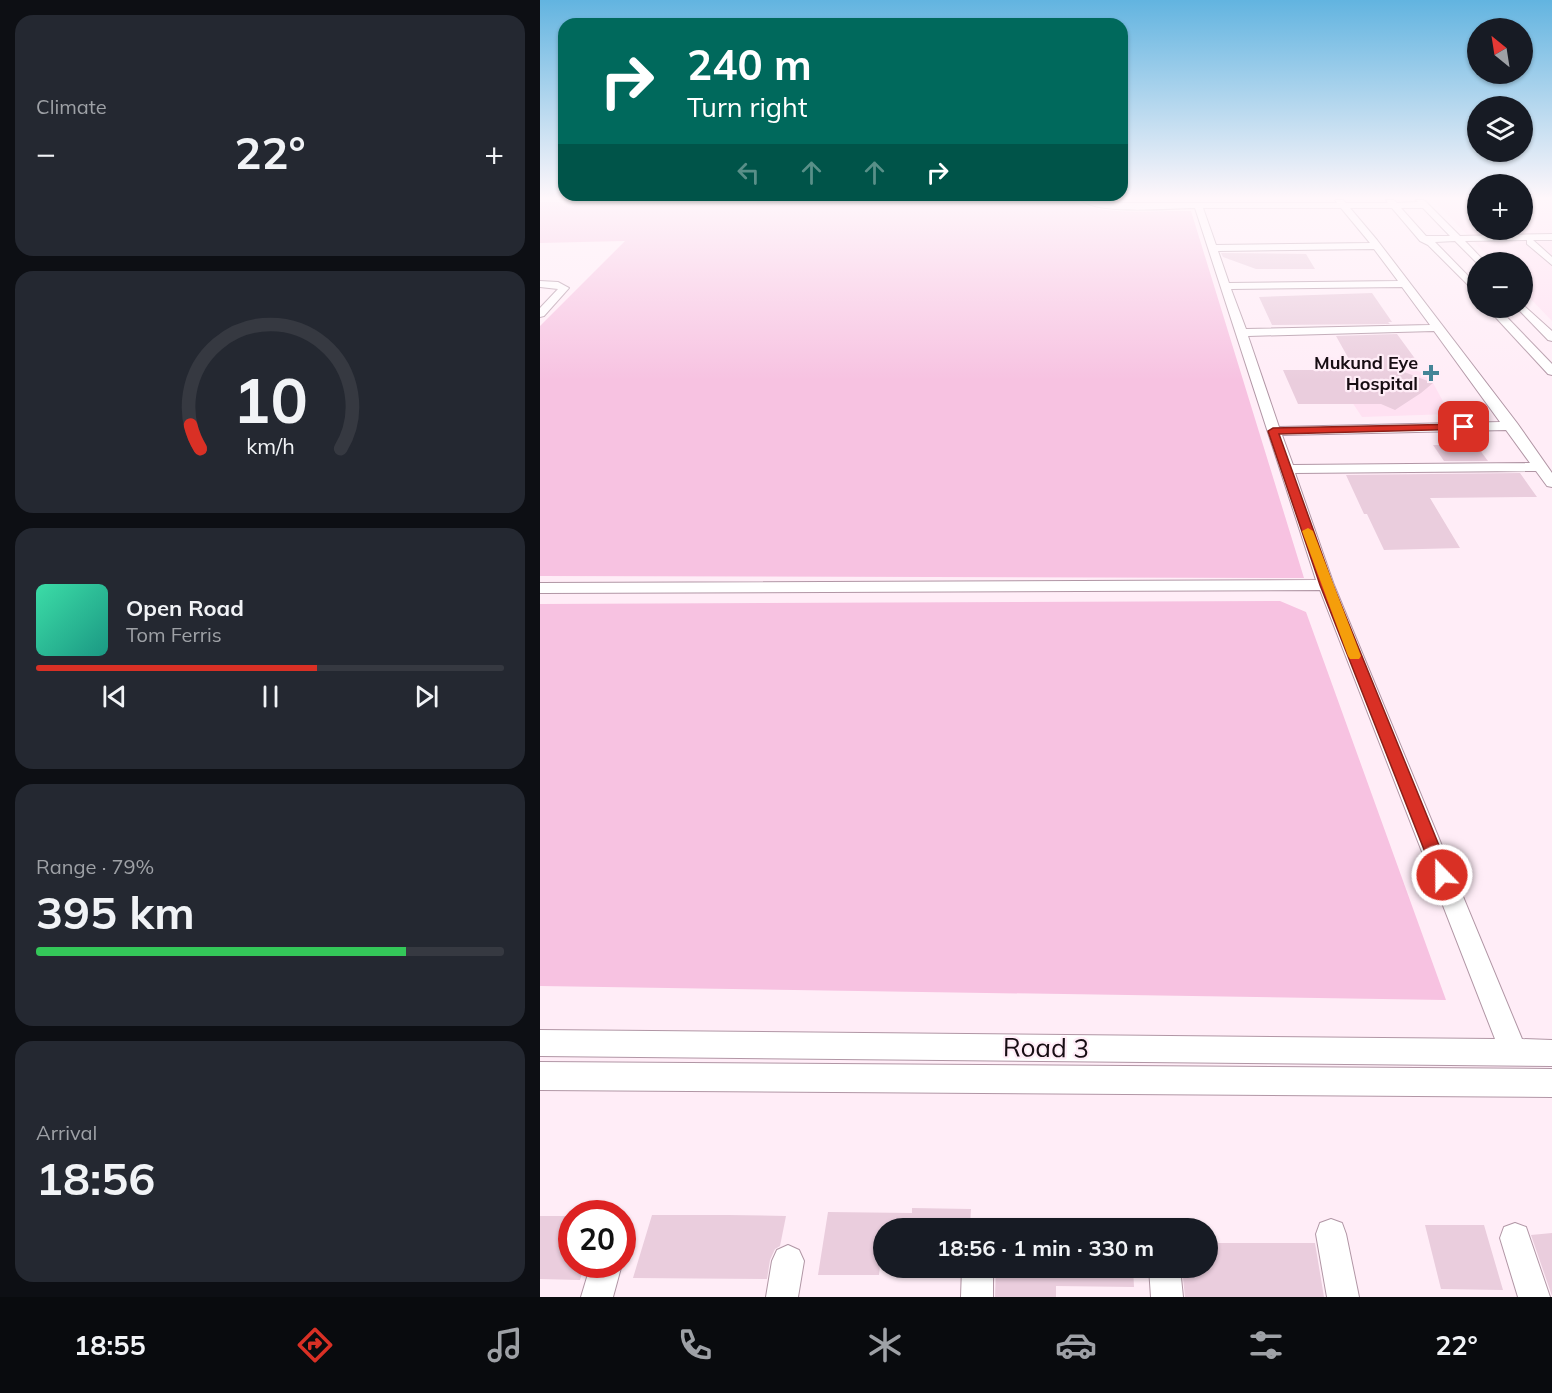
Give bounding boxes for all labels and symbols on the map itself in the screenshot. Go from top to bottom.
north arrow [1467,18,1533,84]
place label: Mukund Eye Hospital [1314,351,1418,395]
marker: Mukund Eye Hospital [1422,364,1440,382]
pin [1438,401,1489,452]
position arrow [1410,843,1474,907]
street label: Road 3 [1003,1030,1089,1065]
speed limit sign: 20 [558,1200,636,1278]

